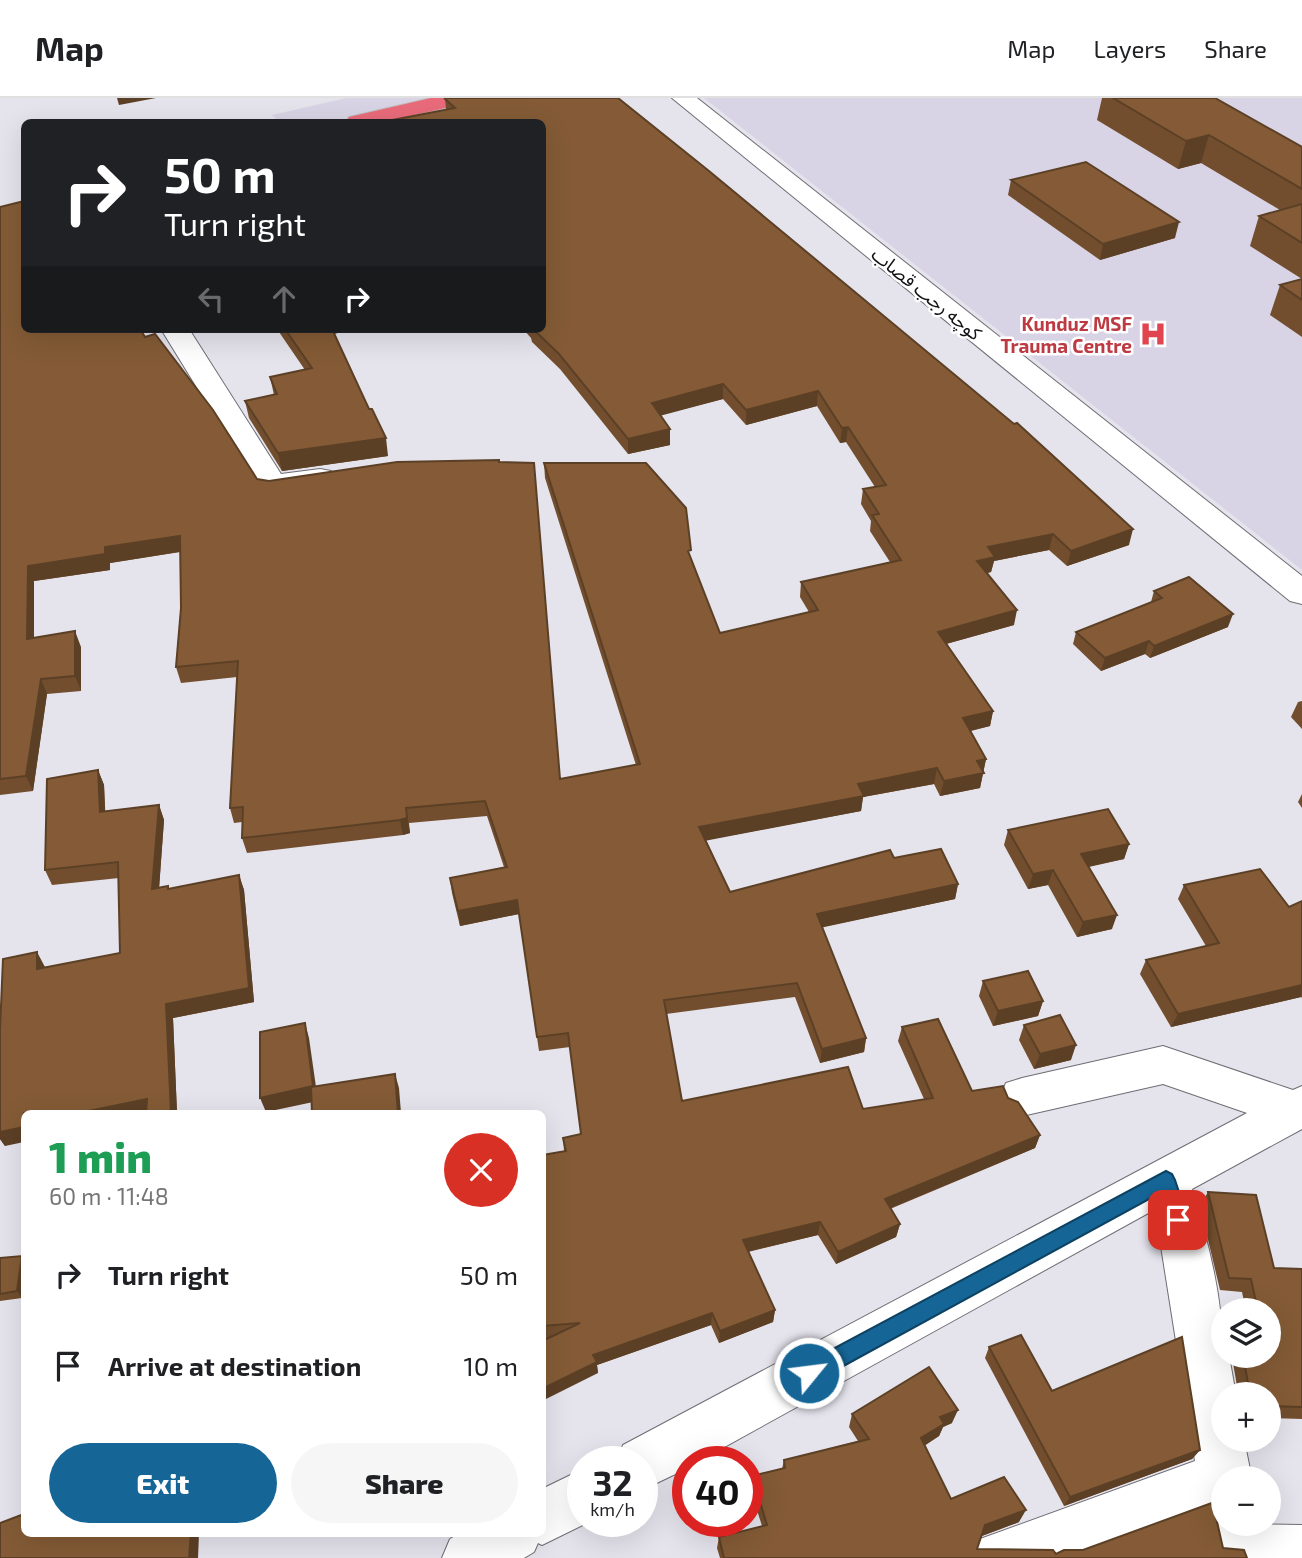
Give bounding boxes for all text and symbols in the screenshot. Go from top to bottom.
text: Map [35,28,104,68]
text: Map [1007,34,1055,63]
text: Layers [1093,34,1166,63]
text: Share [1204,34,1267,63]
text: 50 m [164,144,276,203]
icon: right [49,147,140,238]
text: Turn right [164,204,306,242]
street label: کوچه رجب قصاب [866,242,988,347]
icon: left [192,280,230,318]
icon: ahead [265,280,303,318]
icon: right [338,280,376,318]
place label: Kunduz MSF Trauma Centre [1000,312,1132,357]
hospital icon: Kunduz MSF Trauma Centre [1138,319,1168,349]
text: 1 min [49,1131,152,1181]
button: close [444,1133,518,1207]
text: 60 m · 11:48 [49,1182,169,1210]
pin [1148,1190,1208,1250]
icon: arrive [1159,1201,1197,1239]
icon: right [49,1256,87,1294]
text: Turn right [108,1259,229,1290]
text: 50 m [460,1259,518,1290]
map controls [1211,1298,1281,1536]
button: layers [1211,1298,1281,1368]
position arrow [772,1336,846,1410]
icon: arrive [49,1347,87,1385]
text: Arrive at destination [108,1350,361,1381]
text: 10 m [463,1350,518,1381]
button: + [1211,1382,1281,1452]
button: Exit [49,1443,277,1523]
button: Share [291,1443,518,1523]
speed limit sign: 40 [672,1446,763,1537]
text: 32 [592,1461,633,1503]
button: − [1211,1466,1281,1536]
text: km/h [590,1498,635,1520]

